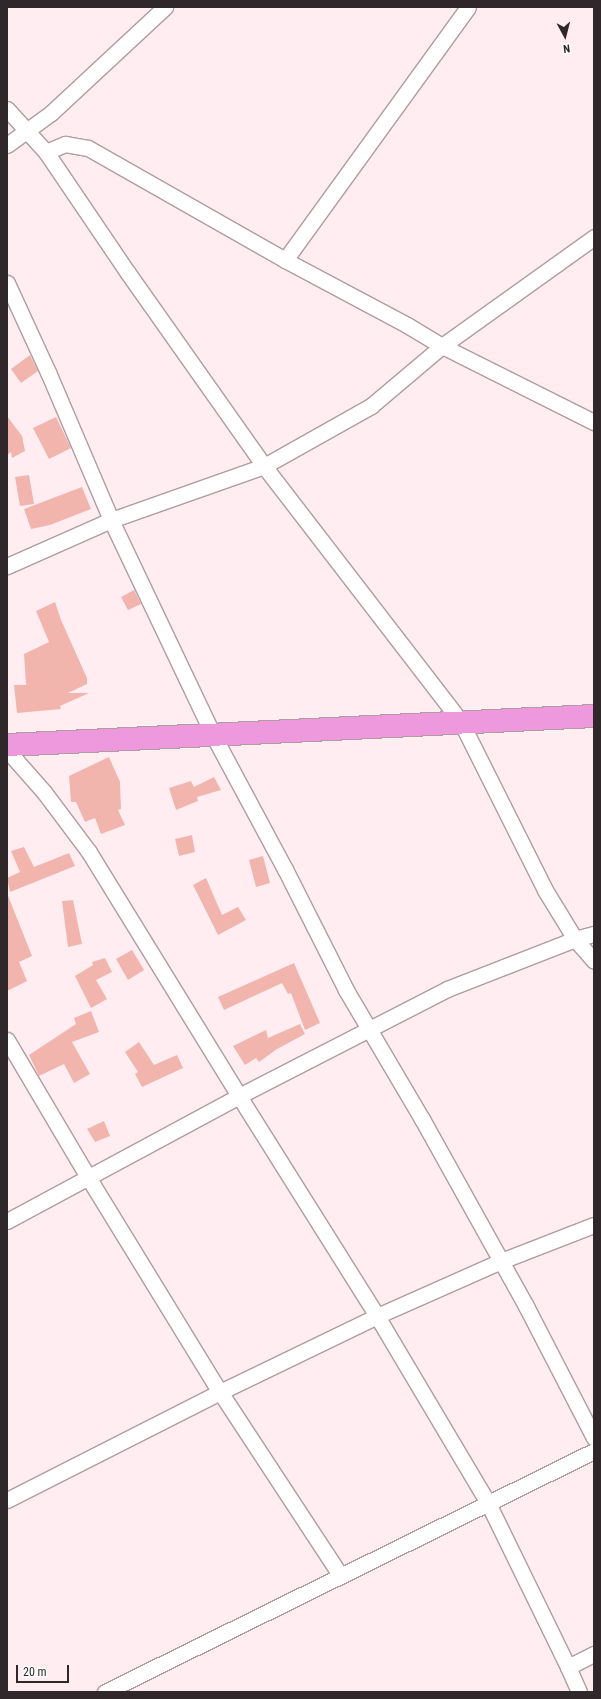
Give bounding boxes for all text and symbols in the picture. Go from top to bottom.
north arrow [545,16,585,56]
text: N [562,42,571,55]
scale bar [18,1657,71,1683]
text: 20 m [23,1665,47,1679]

